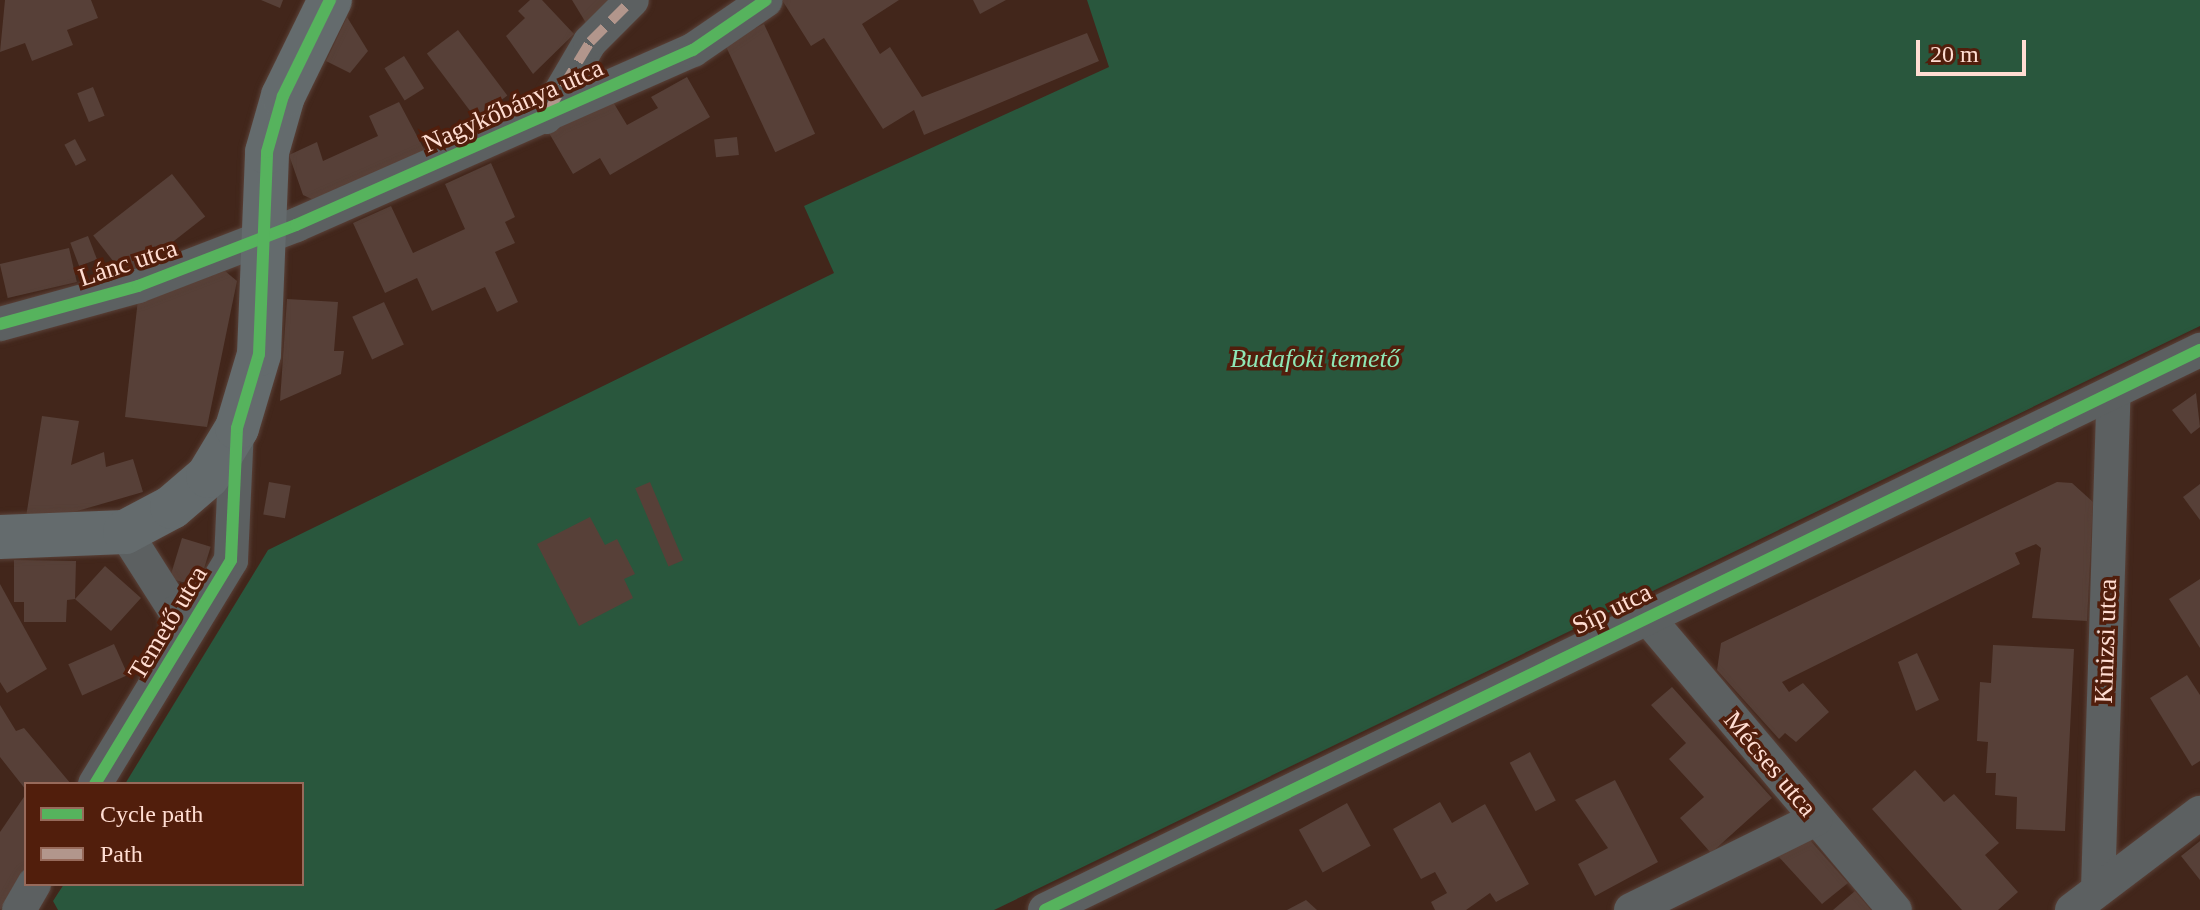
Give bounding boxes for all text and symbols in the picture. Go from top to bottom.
scale bar [1920,24,2030,74]
text: 20 m [1930,41,1979,67]
street label: Nagykőbánya utca [418,52,608,160]
street label: Lánc utca [75,232,181,294]
park label: Budafoki temető [1230,343,1400,375]
street label: Temető utca [122,560,214,686]
street label: Síp utca [1567,576,1657,642]
street label: Kinizsi utca [2088,578,2124,704]
street label: Mécses utca [1717,705,1823,823]
legend [24,782,304,886]
text: Cycle path [100,801,203,827]
text: Path [100,841,143,867]

